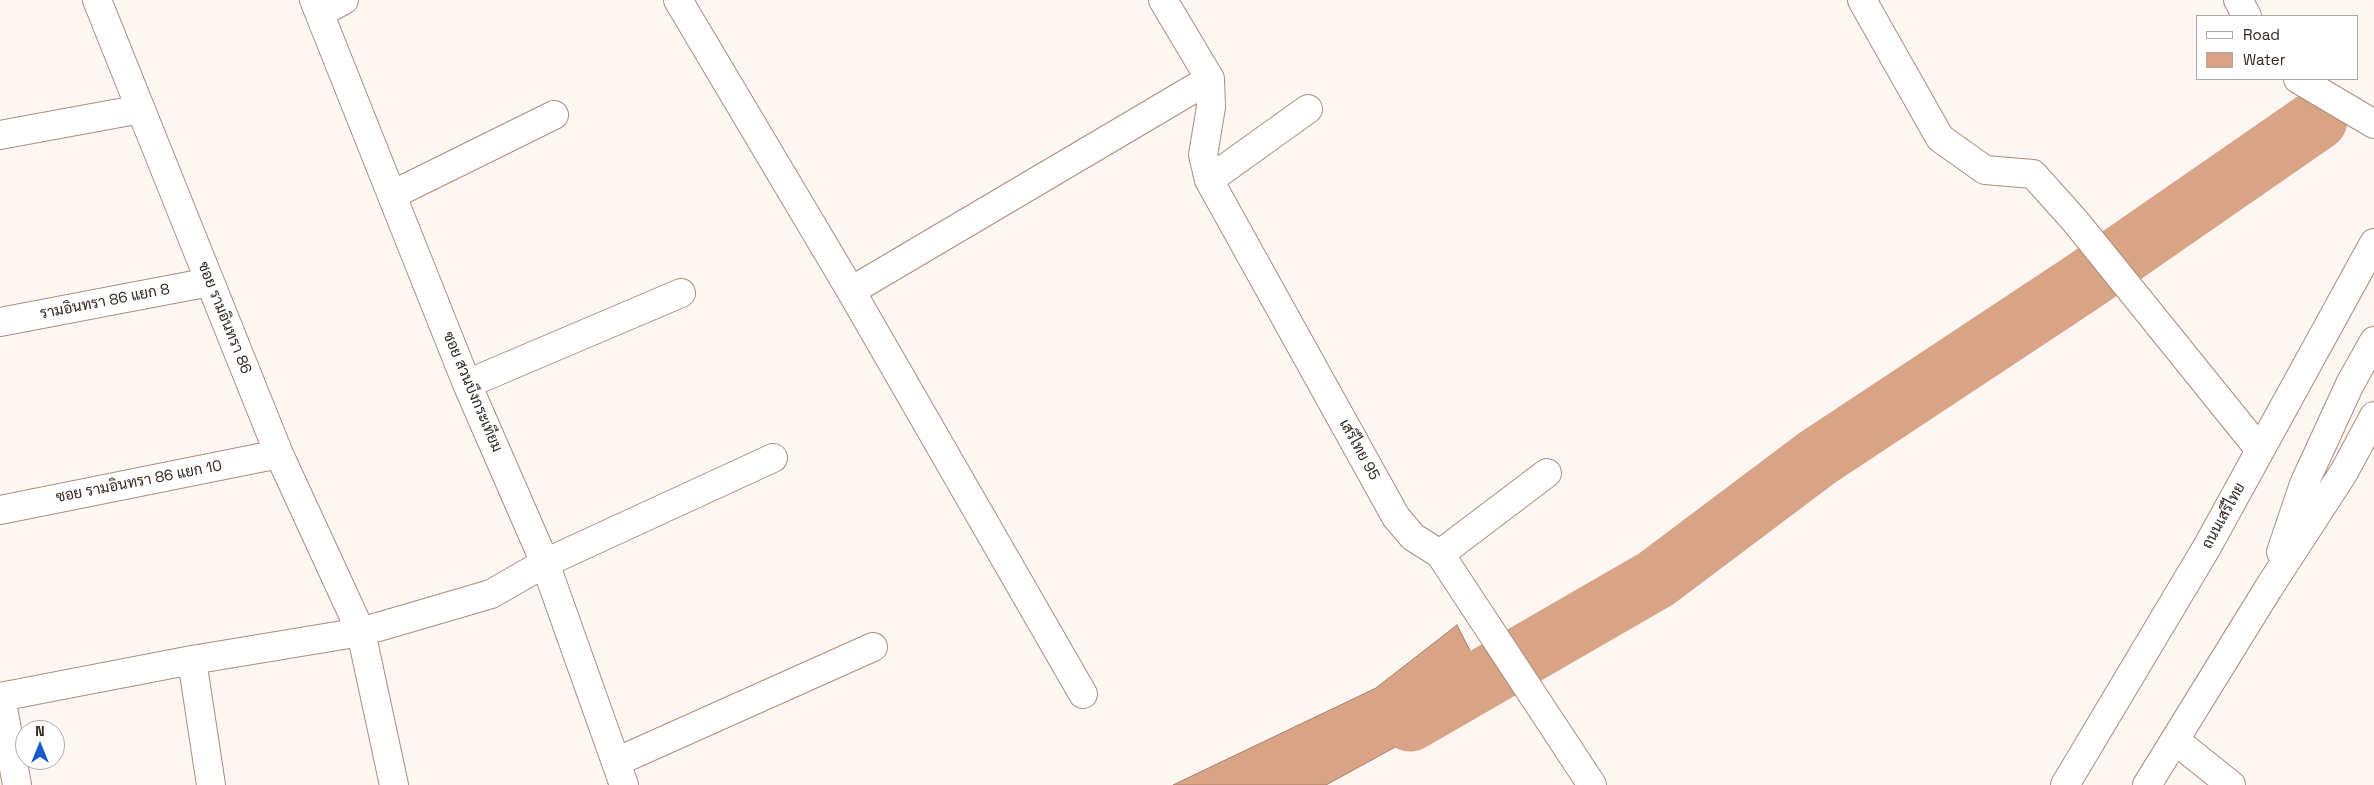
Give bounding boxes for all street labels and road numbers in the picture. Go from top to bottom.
street label: ซอย รามอินทรา 86 [193,259,255,377]
street label: รามอินทรา 86 แยก 8 [39,281,171,323]
street label: ซอย สวนบึงกระเทียม [438,329,506,455]
street label: เสรีไทย 95 [1335,416,1383,484]
street label: ซอย รามอินทรา 86 แยก 10 [54,457,224,507]
street label: ถนนเสรีไทย [2199,480,2249,552]

